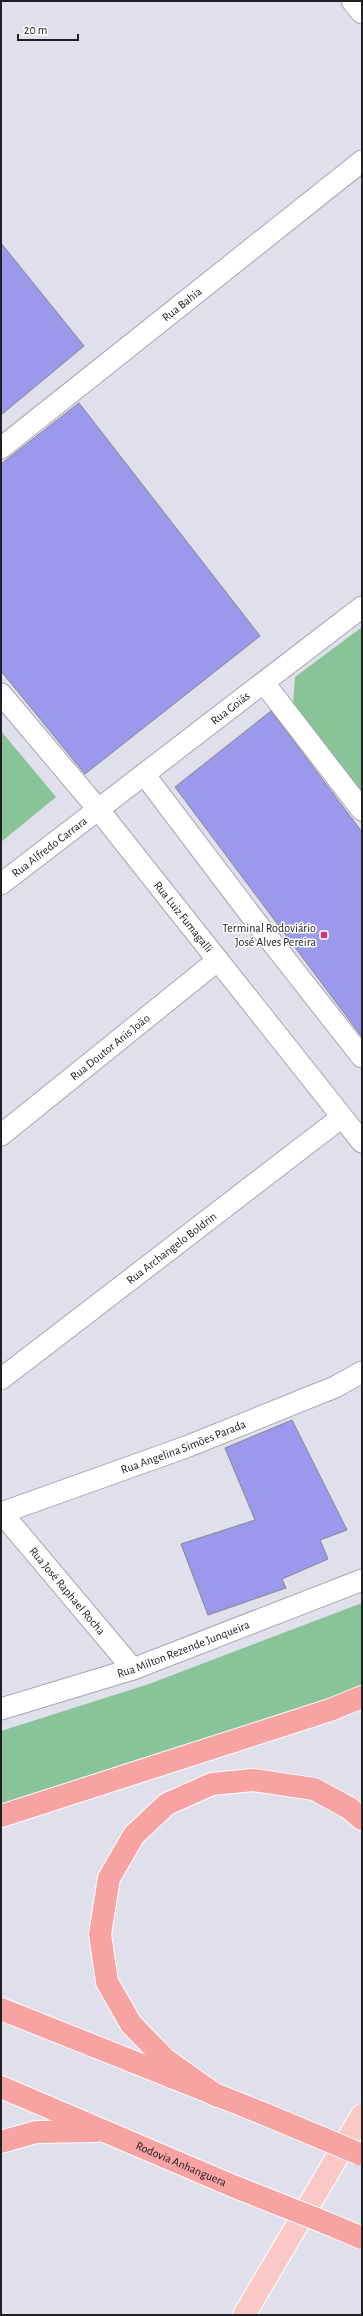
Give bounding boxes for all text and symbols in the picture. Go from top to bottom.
scale bar [18,16,78,42]
text: 20 m [24,24,47,36]
street label: Rua Bahia [160,285,204,323]
street label: Rua Goiás [208,689,252,727]
street label: Rua Alfredo Carrara [10,814,90,879]
street label: Rua Luiz Fumagalli [152,879,215,955]
place label: Terminal Rodoviário José Alves Pereira [222,922,316,948]
marker: Terminal Rodoviário José Alves Pereira [319,930,329,940]
street label: Rua Doutor Anis João [68,1011,152,1083]
street label: Rua Archangelo Boldrin [124,1210,219,1286]
street label: Rua Angelina Simões Parada [119,1417,248,1476]
street label: Rua José Raphael Rocha [27,1545,108,1637]
street label: Rua Milton Rezende Junqueira [116,1618,252,1679]
street label: Rodovia Anhanguera [134,2139,229,2189]

